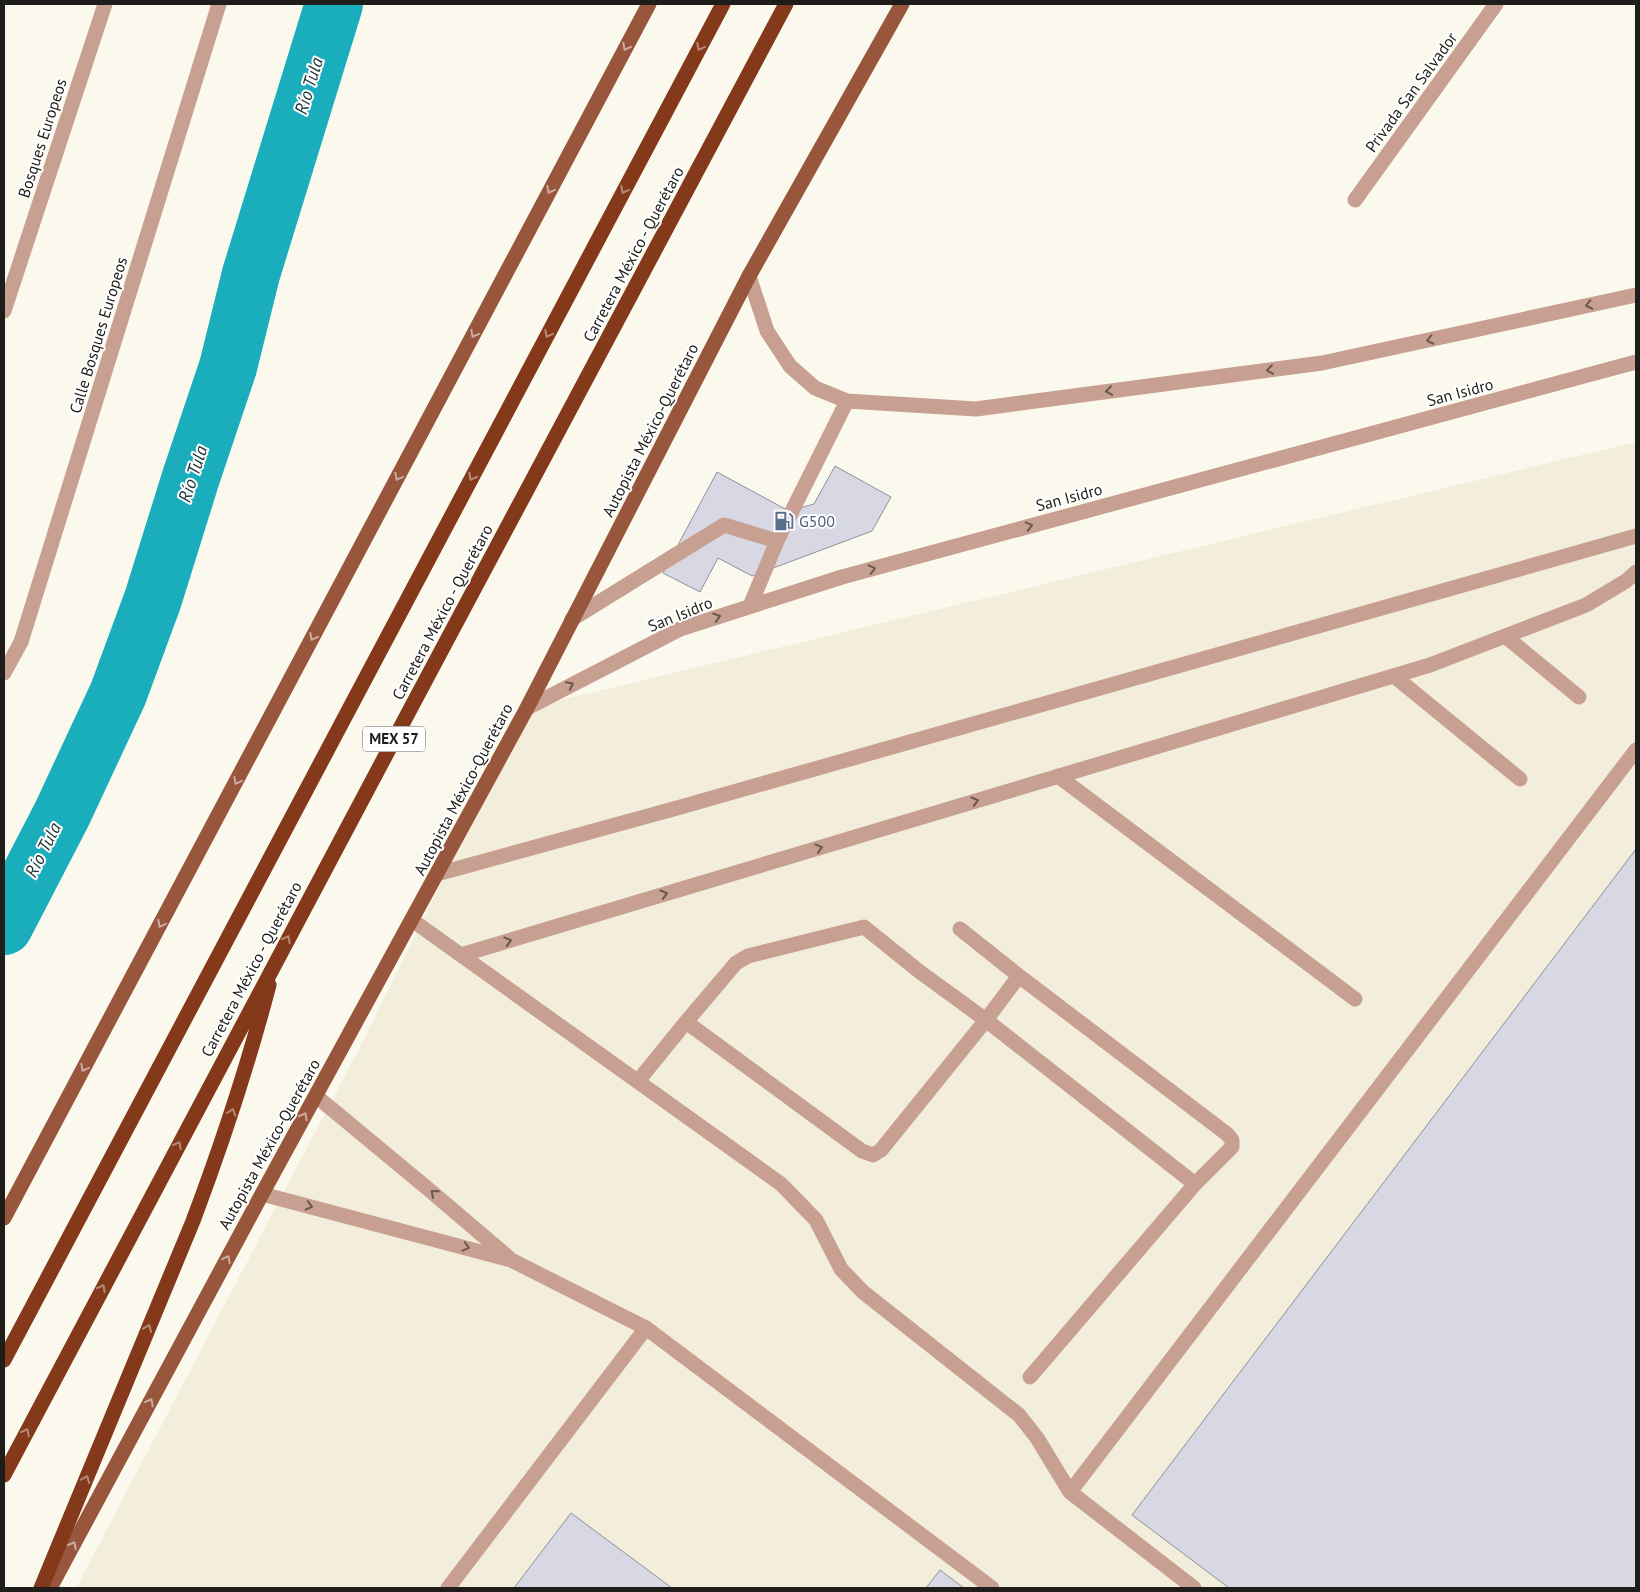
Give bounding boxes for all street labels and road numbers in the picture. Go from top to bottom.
street label: Privada San Salvador [1361,28,1462,156]
street label: Bosques Europeos [13,76,71,200]
street label: Carretera México - Querétaro [578,163,688,345]
street label: Calle Bosques Europeos [65,254,131,416]
street label: Autopista México-Querétaro [598,340,702,520]
street label: San Isidro [1425,374,1495,410]
street label: San Isidro [1034,479,1104,515]
street label: Carretera México - Querétaro [387,521,497,703]
street label: San Isidro [645,592,715,636]
street label: Autopista México-Querétaro [409,700,517,878]
road number: MEX 57 [363,726,425,752]
street label: Carretera México - Querétaro [196,878,306,1060]
street label: Autopista México-Querétaro [214,1055,324,1233]

